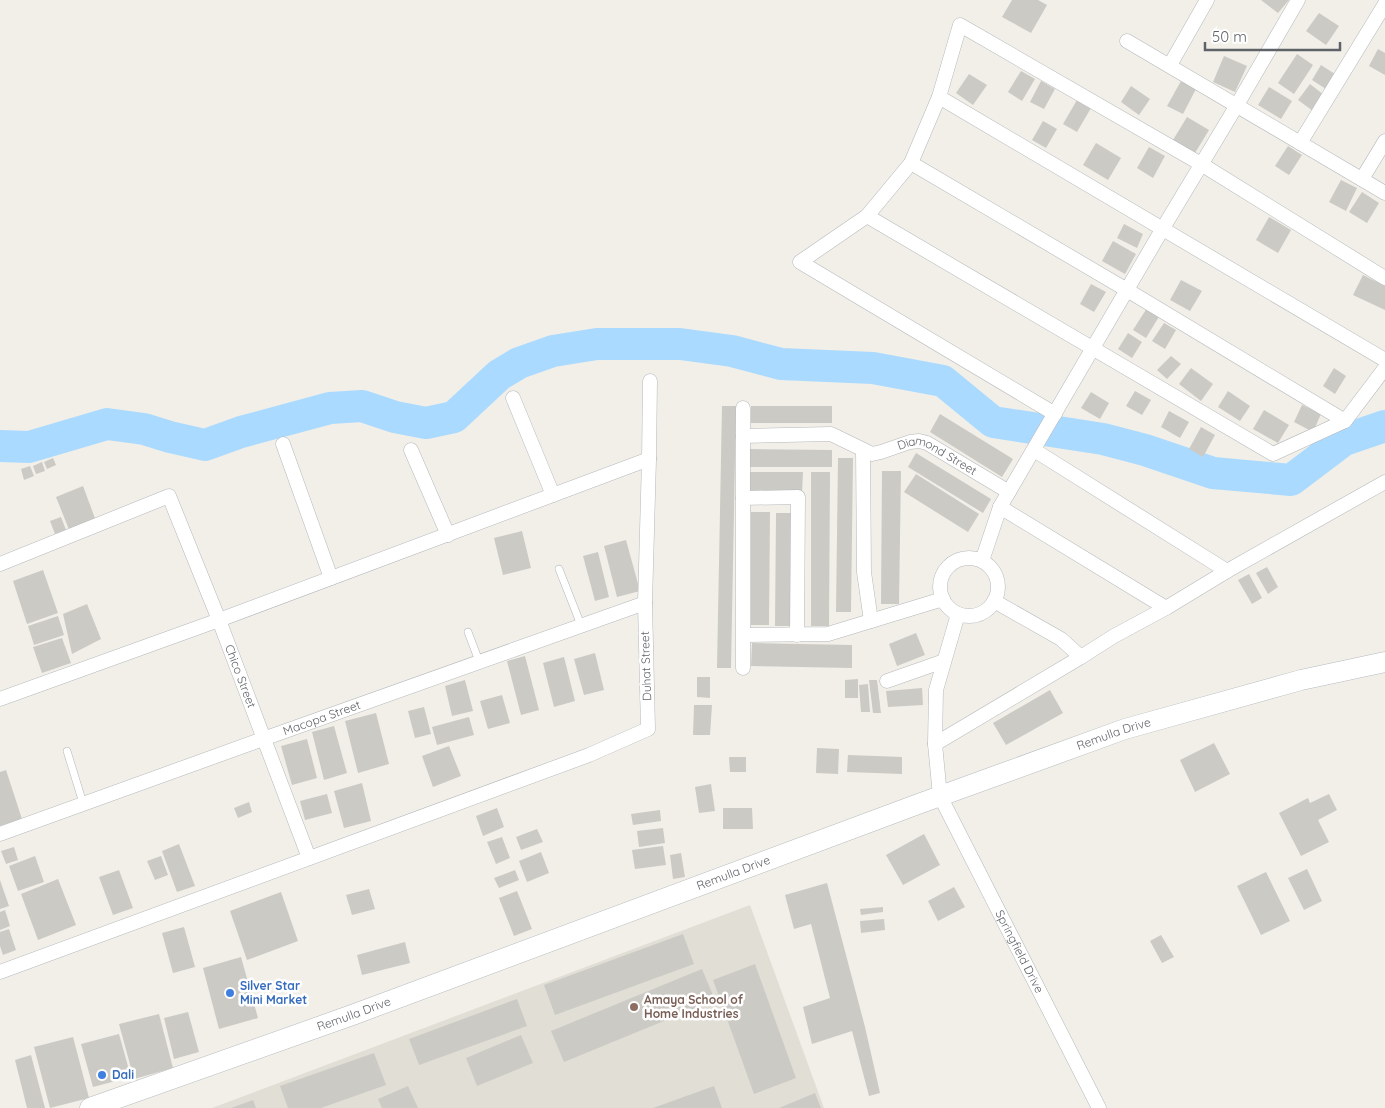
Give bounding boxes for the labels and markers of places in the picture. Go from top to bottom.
place label: Silver Star Mini Market [240,978,307,1007]
marker: Silver Star Mini Market [224,987,236,999]
place label: Amaya School of Home Industries [644,992,744,1021]
marker: Amaya School of Home Industries [628,1001,640,1013]
place label: Dali [112,1067,134,1082]
marker: Dali [96,1069,108,1081]

